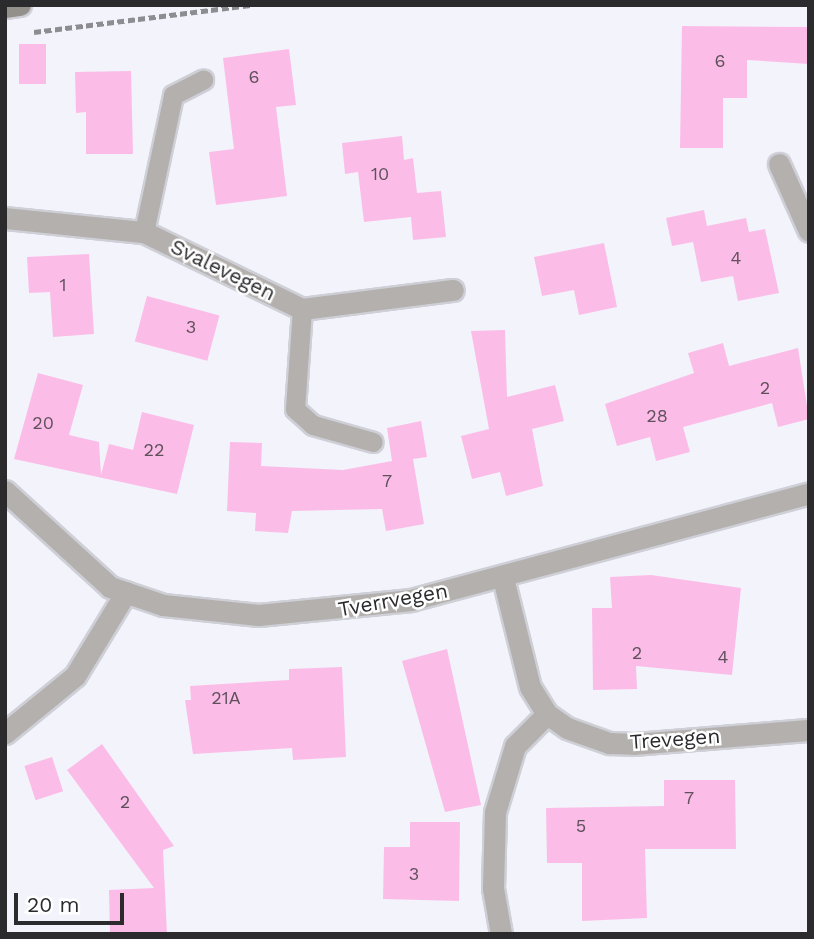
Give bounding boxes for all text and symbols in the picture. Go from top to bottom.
house number: 6 [715,50,725,72]
house number: 6 [249,66,259,88]
house number: 10 [371,163,389,185]
street label: Svalevegen [166,234,280,306]
house number: 4 [731,247,741,269]
house number: 1 [59,274,67,296]
house number: 3 [186,316,196,338]
house number: 2 [760,377,770,399]
house number: 28 [646,405,668,427]
house number: 20 [32,412,54,434]
house number: 22 [144,439,164,461]
house number: 7 [382,470,392,492]
street label: Tverrvegen [336,578,450,622]
house number: 2 [632,642,642,664]
house number: 4 [718,646,728,668]
house number: 21A [211,687,241,709]
street label: Trevegen [629,723,721,755]
house number: 7 [684,787,694,809]
house number: 2 [120,791,130,813]
house number: 5 [576,815,586,837]
house number: 3 [409,863,419,885]
scale bar [18,880,128,924]
text: 20 m [27,892,79,917]

